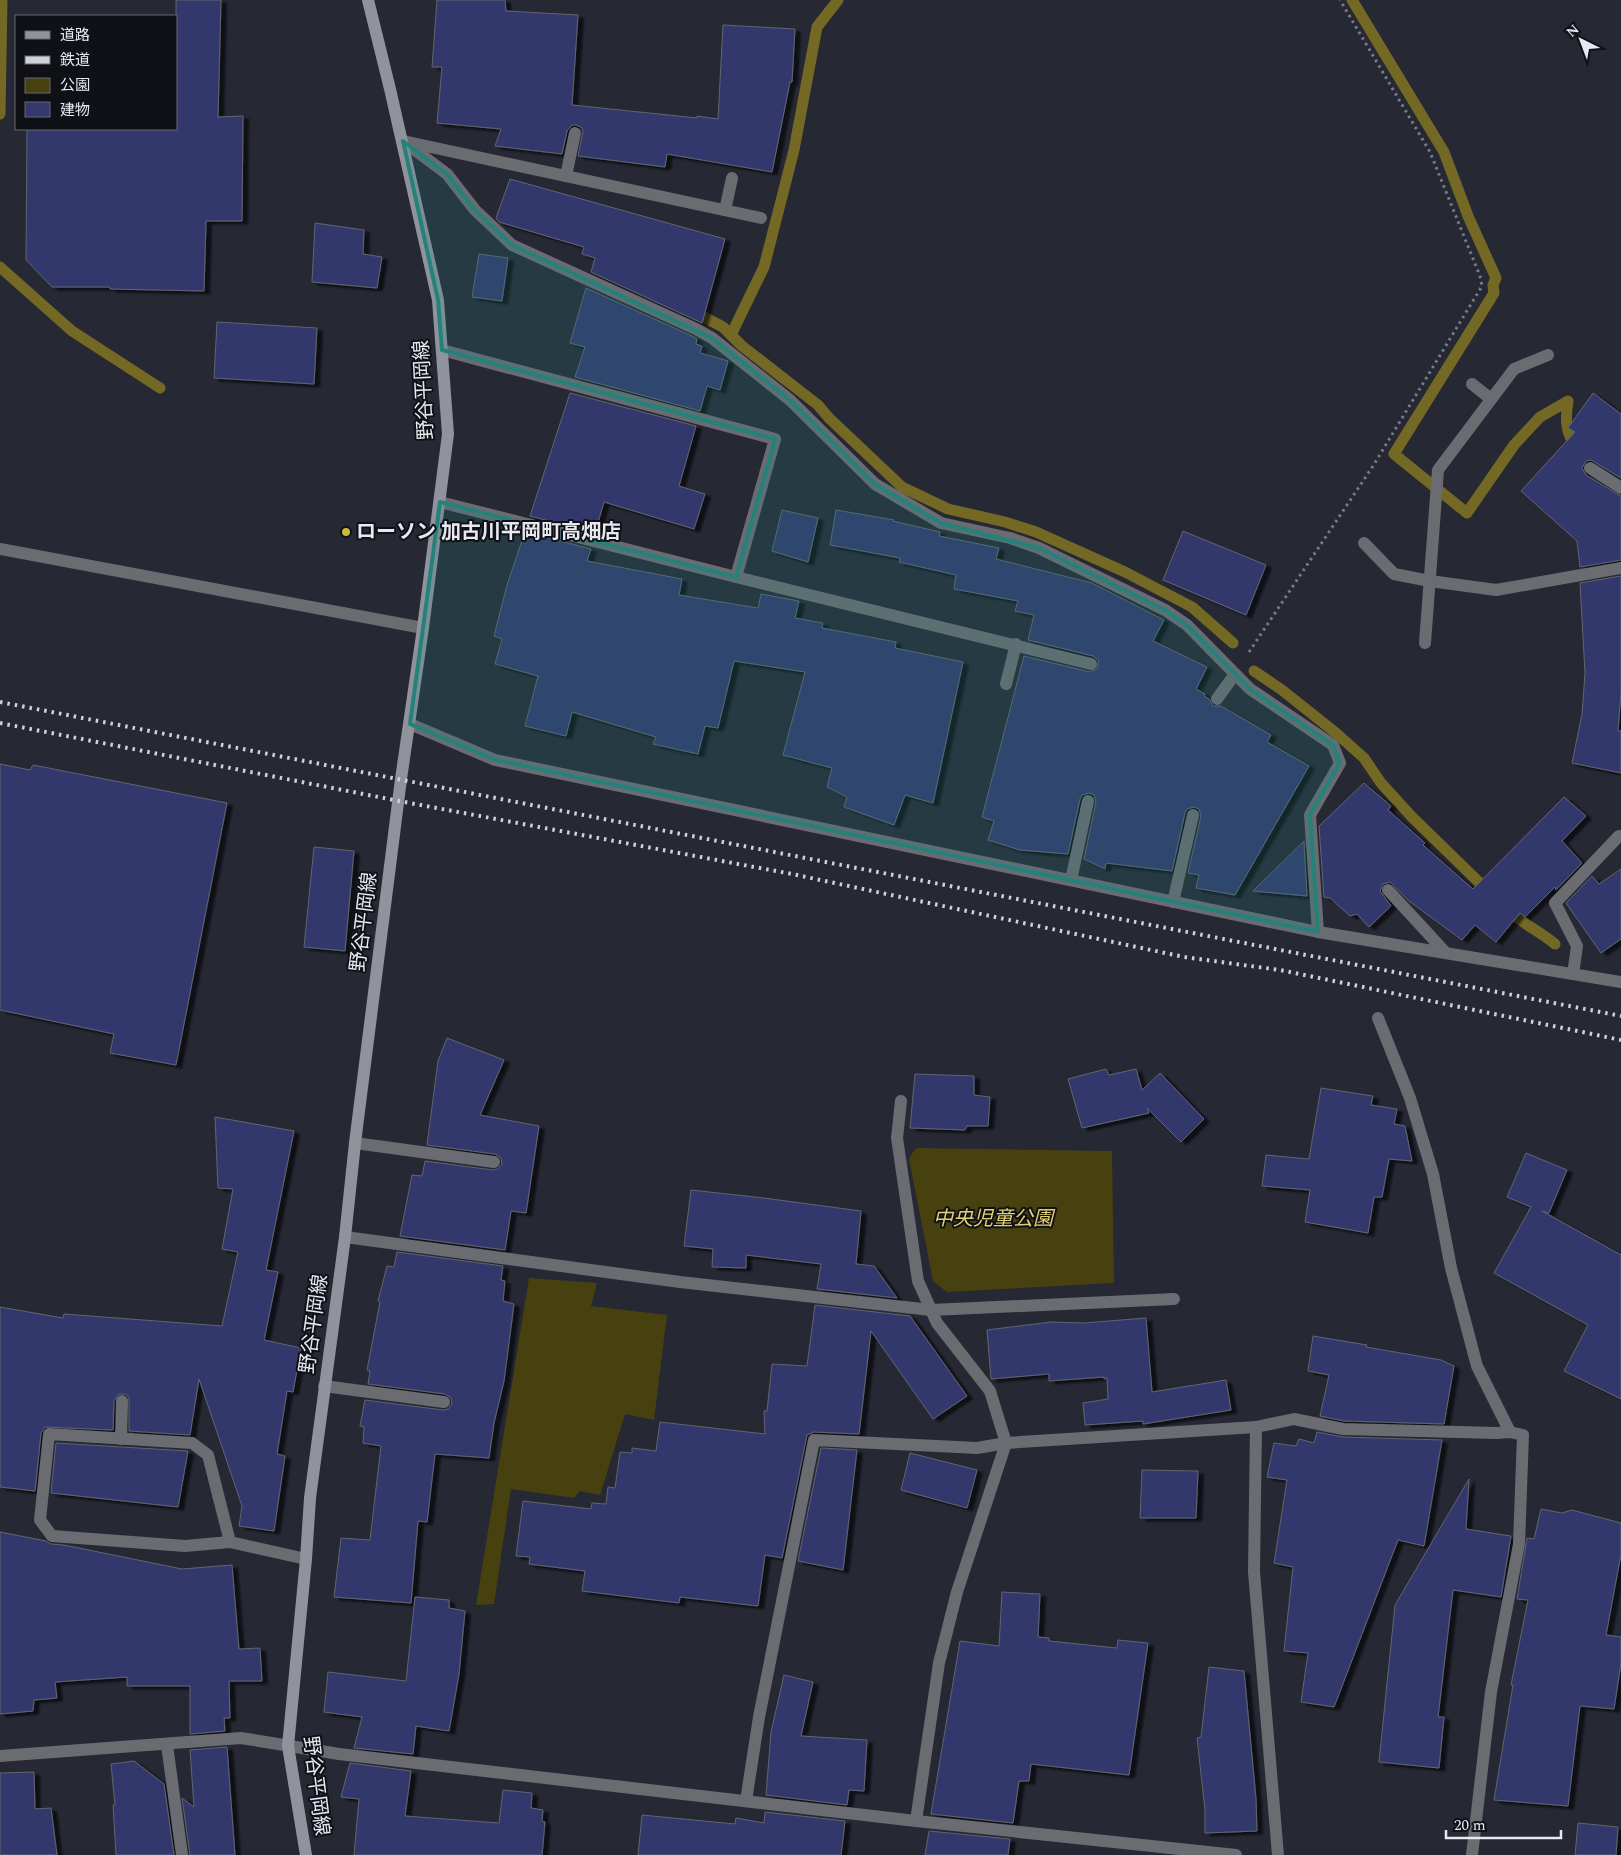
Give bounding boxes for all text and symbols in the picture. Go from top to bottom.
legend [15,15,178,130]
north arrow [1556,15,1606,65]
text: N [1561,19,1584,42]
text: 道路 [60,24,90,47]
text: 鉄道 [60,49,90,72]
text: 公園 [60,74,90,97]
text: 建物 [60,99,90,122]
street label: 野谷平岡線 [406,339,442,441]
place label: ローソン 加古川平岡町高畑店 [356,517,621,547]
marker: ローソン 加古川平岡町高畑店 [340,526,352,538]
street label: 野谷平岡線 [343,871,385,973]
park label: 中央児童公園 [933,1204,1056,1234]
street label: 野谷平岡線 [292,1272,336,1376]
street label: 野谷平岡線 [295,1735,337,1837]
scale bar [1446,1808,1561,1840]
text: 20 m [1454,1814,1486,1837]

